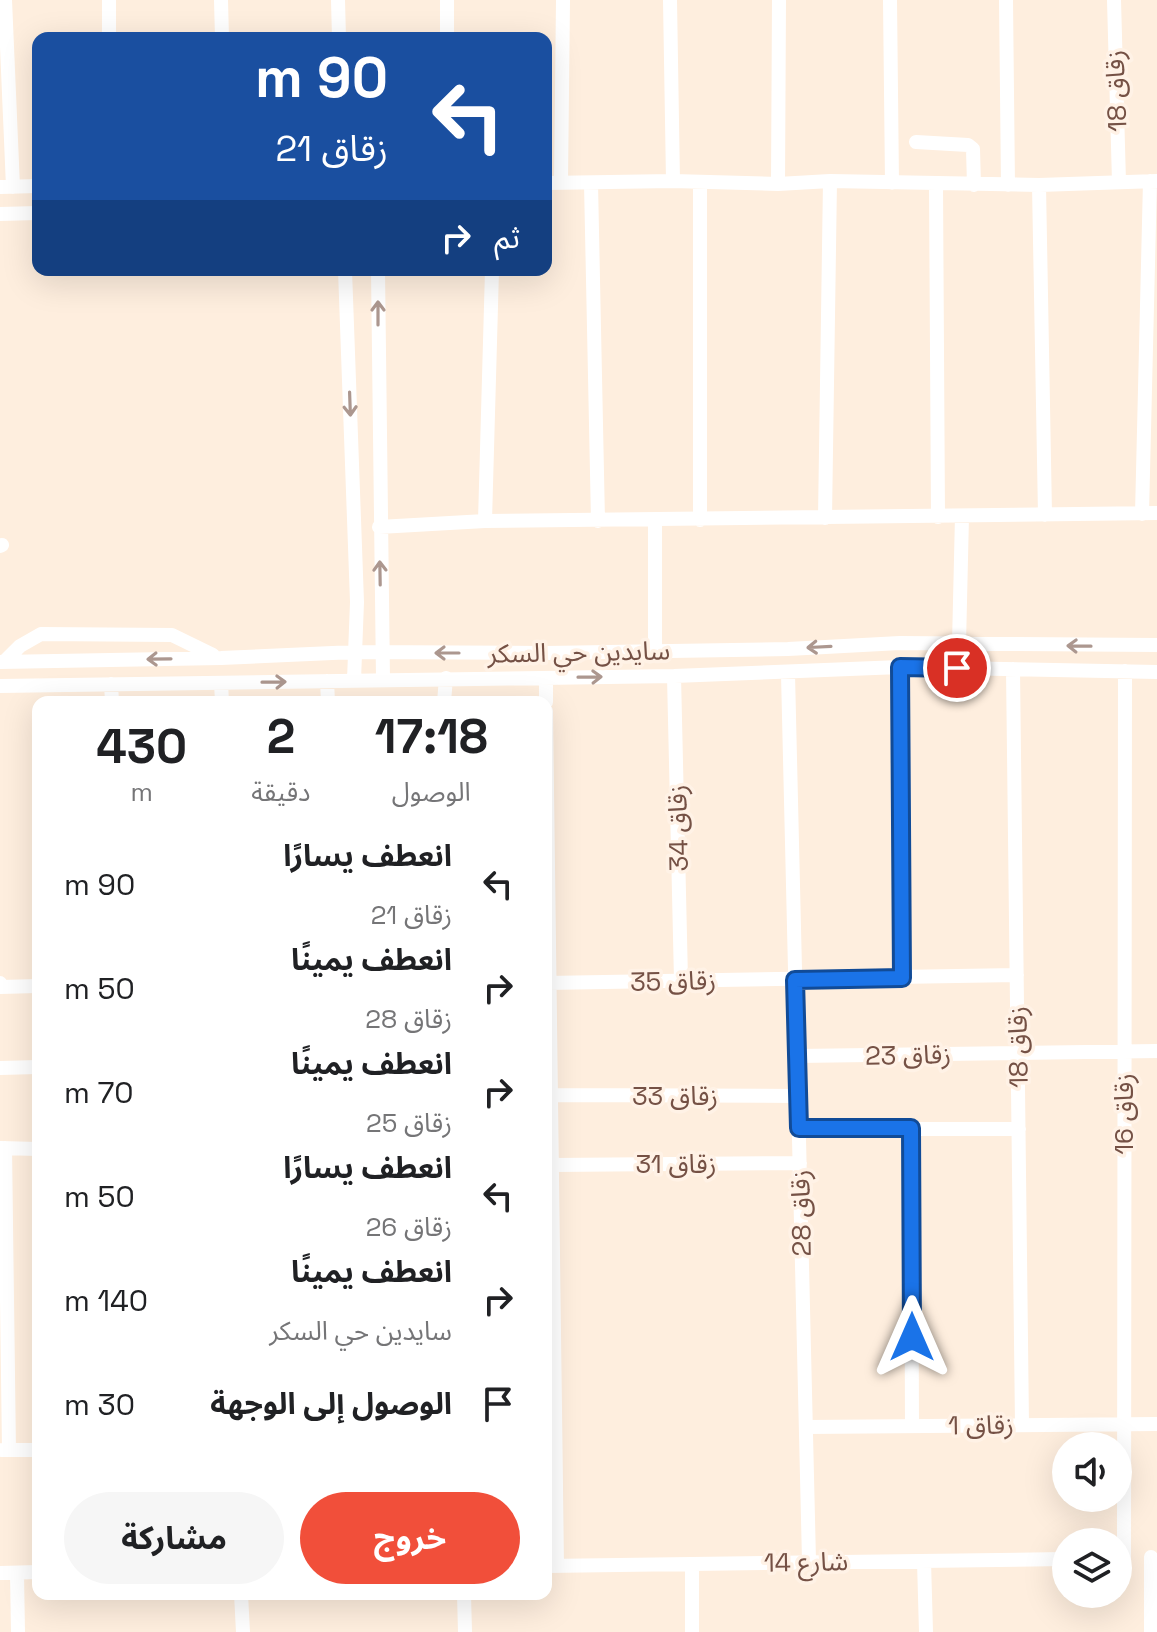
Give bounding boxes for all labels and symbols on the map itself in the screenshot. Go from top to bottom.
street label: زقاق 18 [1098,50,1134,132]
one-way arrow [370,300,386,327]
one-way arrow [343,390,358,417]
one-way arrow [372,560,388,587]
street label: سايدين حي السكر [486,633,671,674]
pin [923,634,991,702]
one-way arrow [1066,638,1093,654]
one-way arrow [806,640,833,655]
one-way arrow [434,646,461,661]
one-way arrow [146,651,173,667]
one-way arrow [576,669,603,685]
one-way arrow [260,674,287,689]
street label: زقاق 34 [660,784,696,872]
street label: زقاق 35 [630,963,716,999]
street label: زقاق 18 [1000,1006,1036,1088]
street label: زقاق 23 [865,1037,951,1073]
street label: زقاق 16 [1107,1073,1141,1155]
street label: زقاق 33 [632,1079,718,1113]
street label: زقاق 31 [636,1147,716,1181]
street label: زقاق 28 [783,1169,819,1257]
position arrow [870,1295,954,1379]
street label: زقاق 1 [948,1407,1014,1443]
street label: شارع 14 [763,1544,849,1582]

